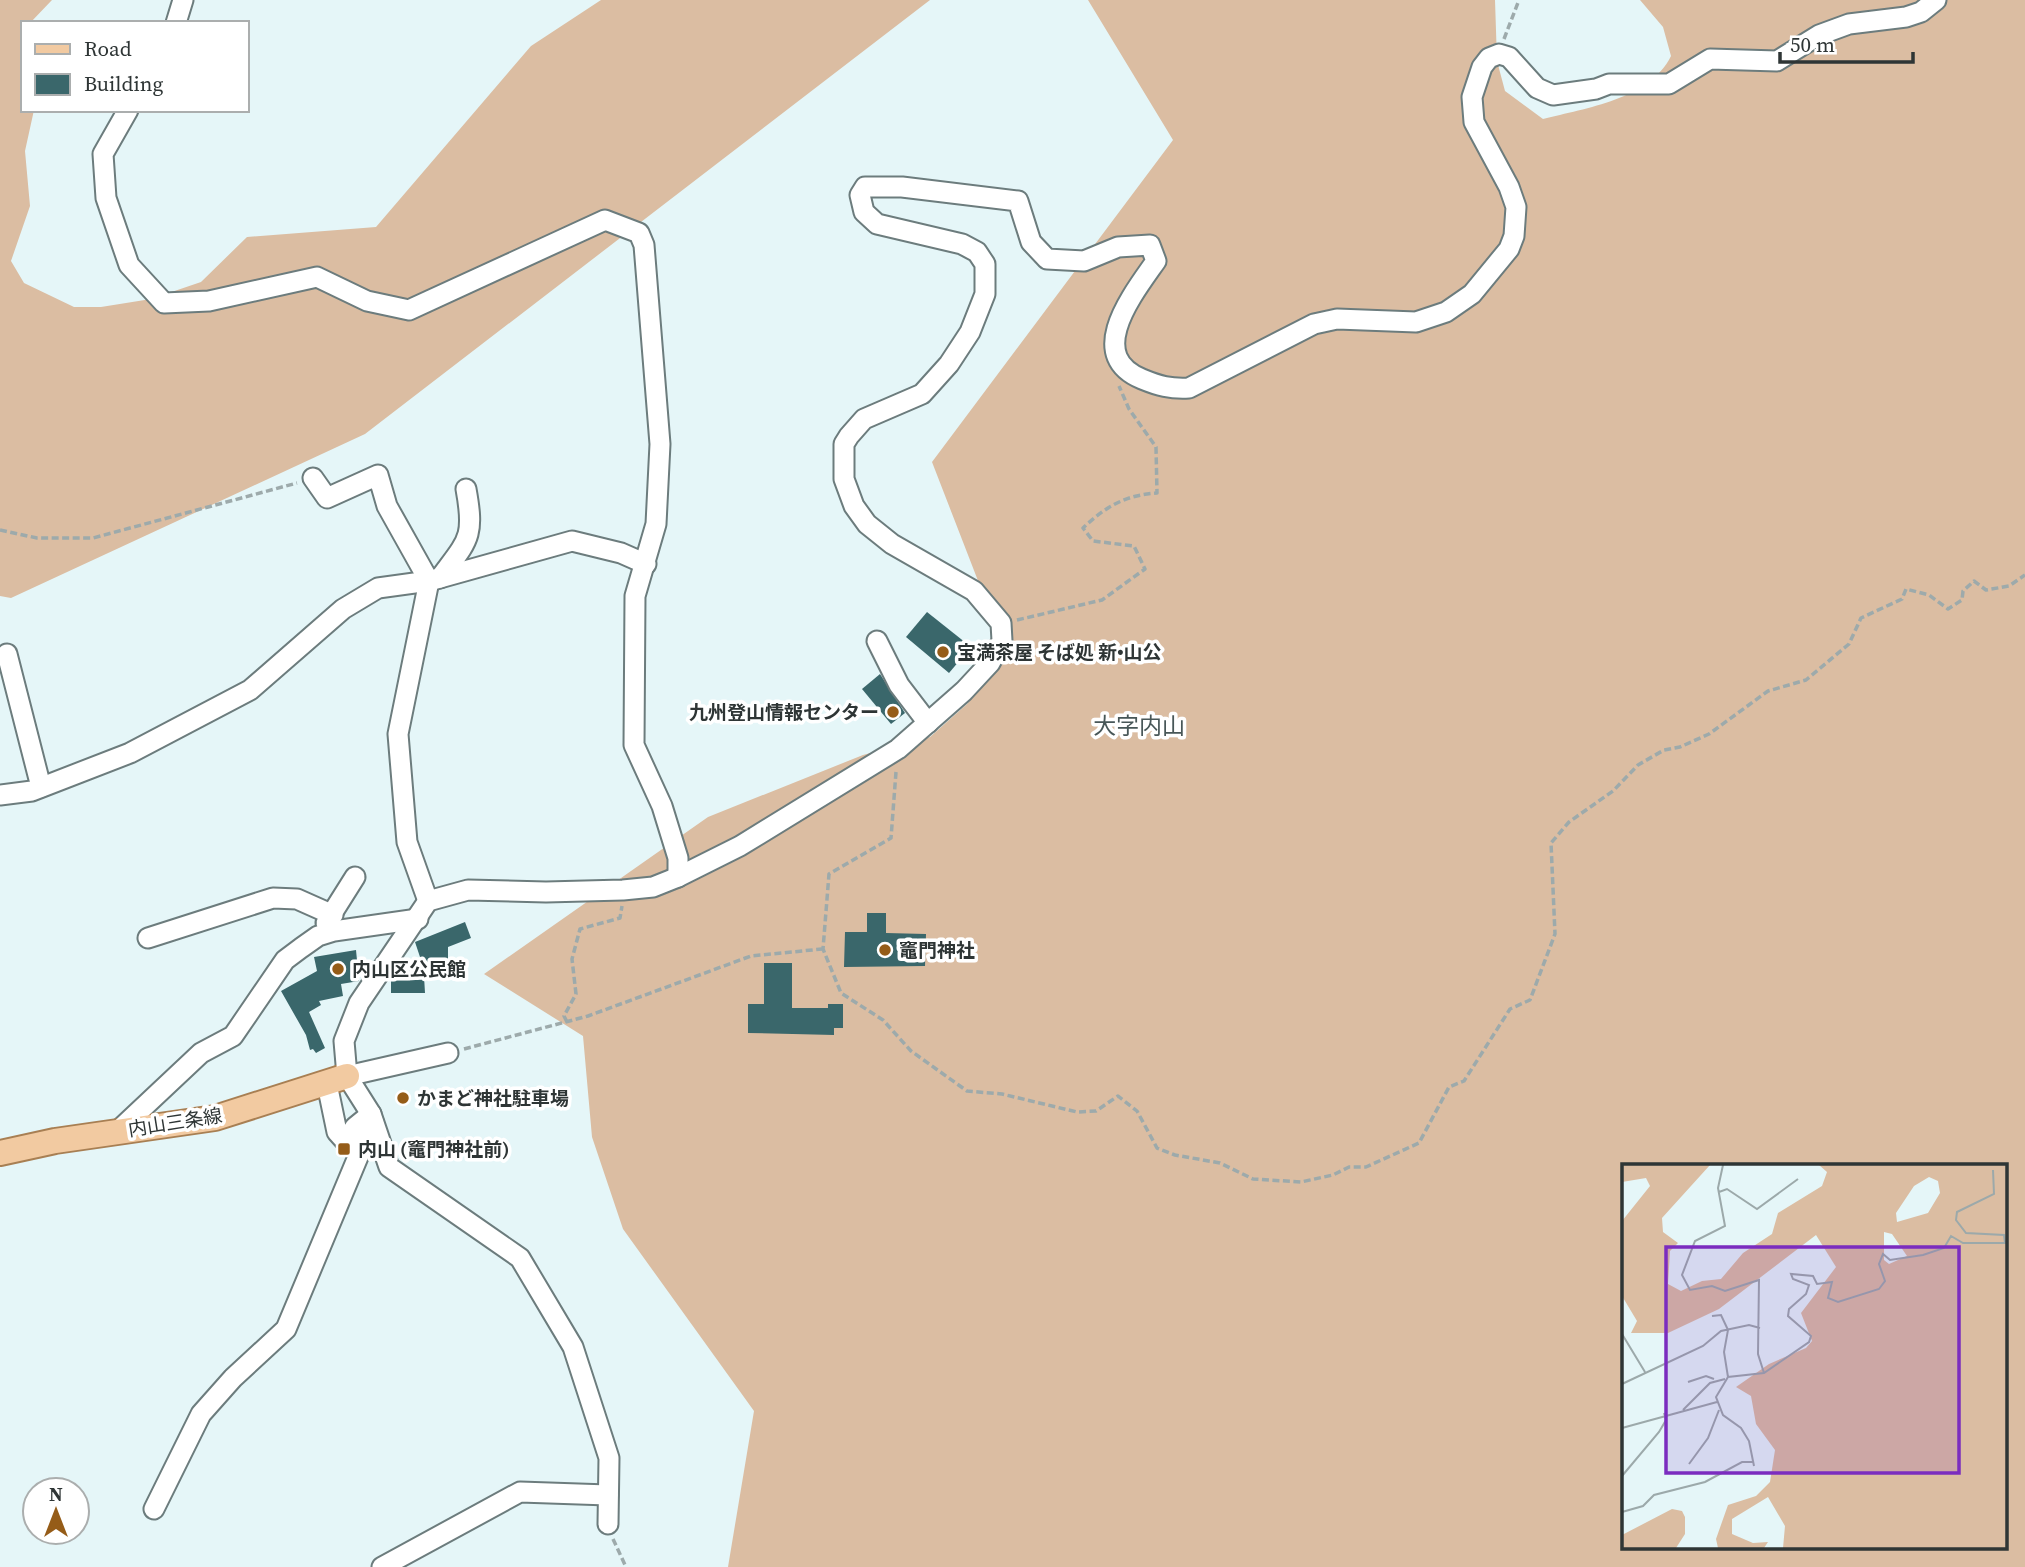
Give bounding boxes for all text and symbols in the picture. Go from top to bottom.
legend [21,21,248,112]
scale bar [1780,21,1913,65]
text: 50 m [1790,30,1835,59]
text: Road [84,34,132,63]
text: Building [84,69,163,98]
place label: 宝満茶屋 そば処 新•山公 [957,639,1161,665]
marker: 宝満茶屋 そば処 新•山公 [935,644,951,660]
place label: 九州登山情報センター [689,699,879,725]
marker: 九州登山情報センター [885,704,901,720]
district label: 大字内山 [1093,710,1185,742]
place label: 竈門神社 [899,937,975,963]
marker: 竈門神社 [877,942,893,958]
place label: 内山区公民館 [352,956,466,982]
marker: 内山区公民館 [330,961,346,977]
place label: かまど神社駐車場 [417,1085,569,1111]
marker: かまど神社駐車場 [395,1090,411,1106]
street label: 内山三条線 [126,1102,224,1142]
place label: 内山 (竈門神社前) [358,1136,509,1162]
marker: 内山 (竈門神社前) [336,1141,352,1157]
inset map [1622,1164,2008,1550]
north arrow [21,1476,91,1546]
text: N [49,1481,63,1507]

